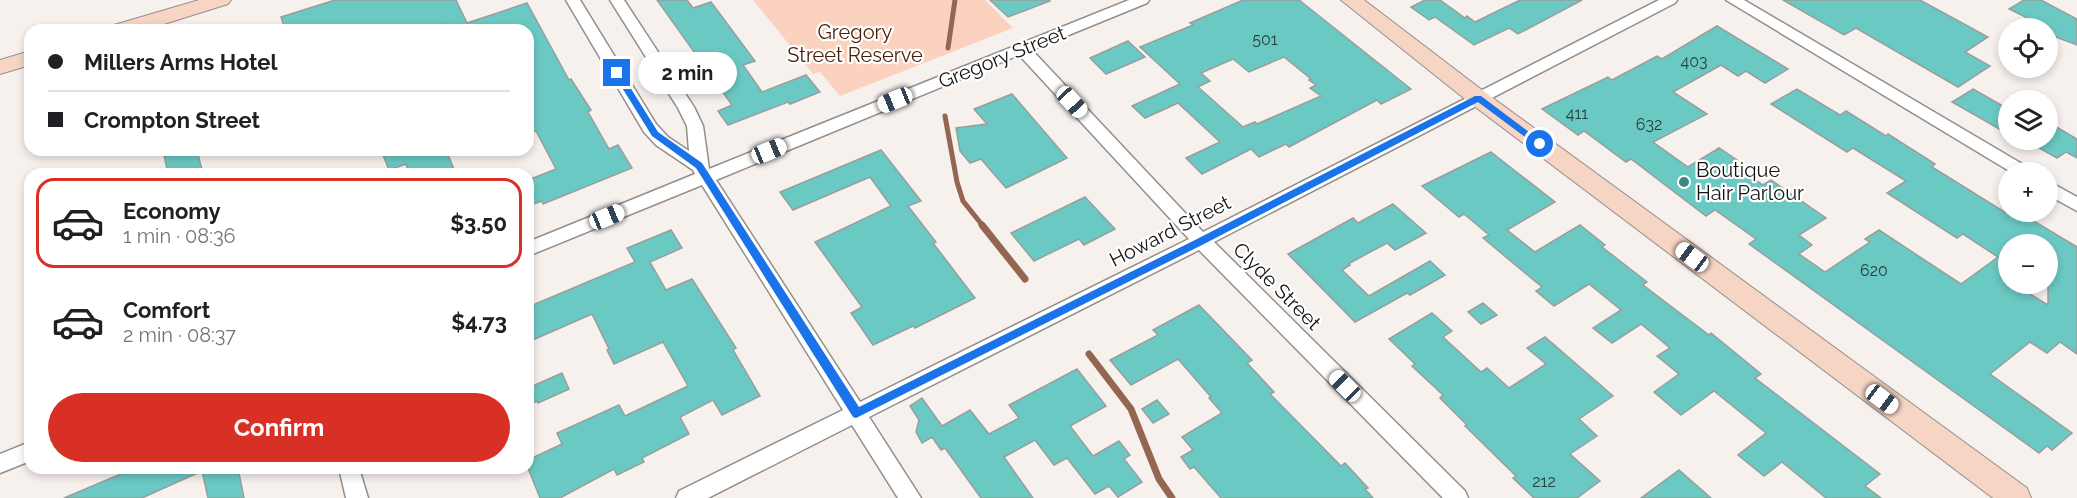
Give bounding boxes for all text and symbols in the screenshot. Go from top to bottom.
map controls [1998,18,2058,294]
button: locate [1998,18,2058,78]
park label: Gregory Street Reserve [787,20,923,67]
street label: Gregory Street [935,20,1069,93]
house number: 501 [1252,30,1278,49]
text: Millers Arms Hotel [84,49,278,75]
callout: 2 min [638,52,737,94]
house number: 403 [1680,52,1708,71]
route end [603,59,630,86]
text: 2 min [662,61,713,85]
car [1053,83,1091,121]
car [875,85,915,115]
button: layers [1998,90,2058,150]
house number: 411 [1566,104,1588,123]
text: Crompton Street [84,107,260,133]
house number: 632 [1636,115,1662,134]
route start [1526,130,1553,157]
car [749,136,789,166]
place label: Boutique Hair Parlour [1696,158,1804,205]
button: + [1998,162,2058,222]
marker: Boutique Hair Parlour [1677,175,1691,189]
street label: Howard Street [1105,190,1235,272]
icon: car [51,196,105,250]
text: Economy [123,198,221,224]
car [587,202,627,232]
text: $3.50 [450,210,507,236]
text: 1 min · 08:36 [123,224,236,248]
button: − [1998,234,2058,294]
street label: Clyde Street [1228,237,1326,335]
car [1672,239,1712,275]
house number: 620 [1860,261,1888,280]
icon: car [51,295,105,349]
text: Comfort [123,297,210,323]
text: $4.73 [451,309,507,335]
text: 2 min · 08:37 [123,323,236,347]
car [1326,367,1364,405]
car [1862,381,1902,417]
button: Confirm [48,393,510,462]
house number: 212 [1532,472,1556,491]

